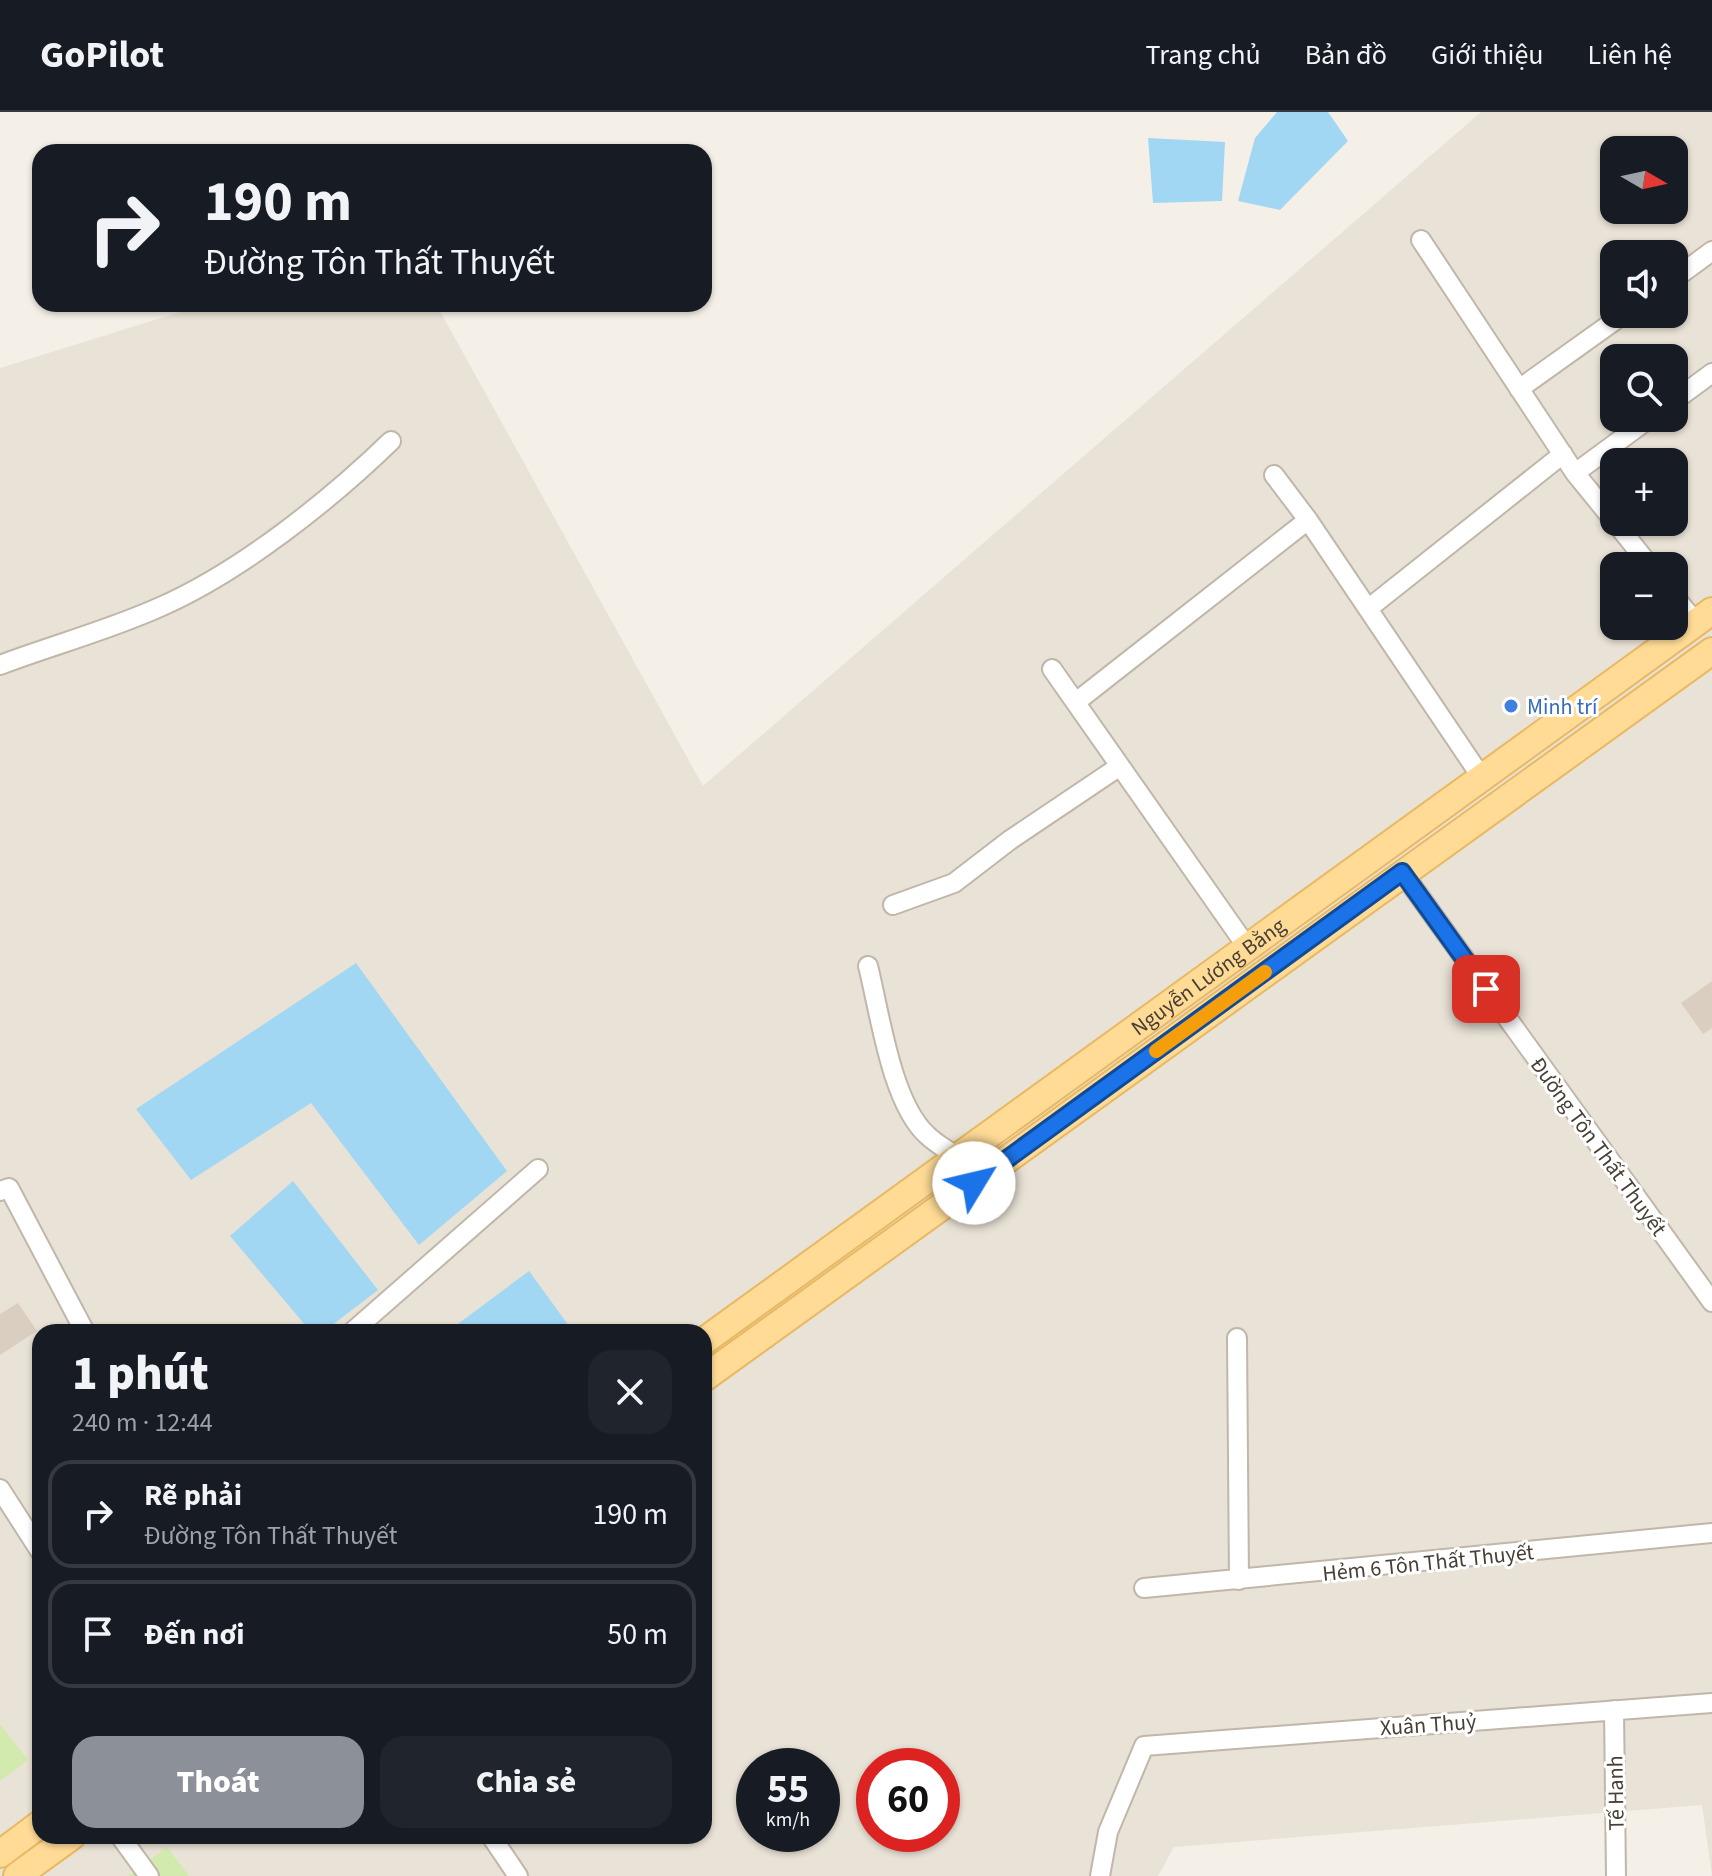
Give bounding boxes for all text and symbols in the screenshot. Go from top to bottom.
text: GoPilot [40,28,164,82]
text: Trang chủ [1145,35,1261,75]
text: Bản đồ [1305,35,1387,75]
text: Giới thiệu [1431,35,1544,75]
text: Liên hệ [1588,35,1672,75]
north arrow [1600,136,1688,224]
map controls [1600,136,1688,640]
text: 190 m [204,163,352,242]
icon: right [72,176,176,280]
text: Đường Tôn Thất Thuyết [204,237,555,288]
button: sound [1600,240,1688,328]
button: search [1600,344,1688,432]
button: + [1600,448,1688,536]
button: − [1600,552,1688,640]
place label: Minh trí [1527,691,1598,723]
marker: Minh trí [1502,697,1520,715]
street label: Nguyễn Lương Bằng [1124,910,1292,1044]
pin [1452,955,1520,1023]
icon: arrive [1464,967,1508,1011]
street label: Đường Tôn Thất Thuyết [1522,1050,1675,1243]
position arrow [932,1141,1016,1225]
text: 1 phút [72,1340,209,1408]
button: close [588,1350,672,1434]
text: 240 m · 12:44 [72,1404,213,1441]
text: Rẽ phải [144,1474,242,1517]
icon: right [76,1492,120,1536]
text: 190 m [592,1493,668,1536]
text: Đường Tôn Thất Thuyết [144,1517,398,1554]
street label: Hẻm 6 Tôn Thất Thuyết [1321,1536,1536,1590]
icon: arrive [76,1612,120,1656]
text: Đến nơi [144,1613,244,1656]
text: 50 m [607,1613,668,1656]
street label: Xuân Thuỷ [1379,1706,1478,1744]
button: Thoát [72,1736,364,1828]
button: Chia sẻ [380,1736,672,1828]
speed limit sign: 60 [856,1748,960,1852]
street label: Tế Hanh [1599,1755,1633,1831]
text: 55 [767,1761,809,1818]
text: km/h [766,1806,810,1834]

